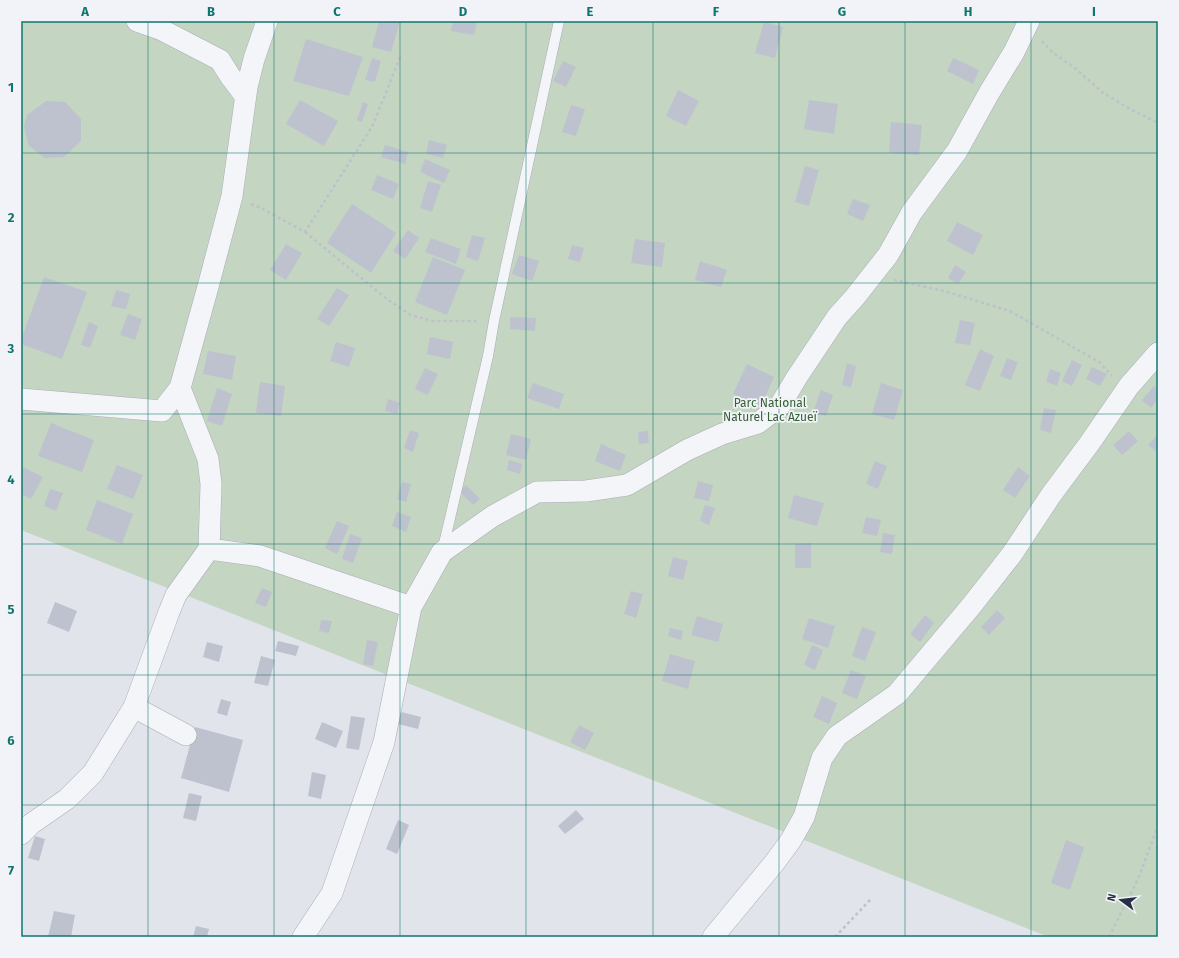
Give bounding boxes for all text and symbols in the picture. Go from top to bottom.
text: A [80,4,89,19]
text: B [207,4,215,19]
text: C [333,4,341,19]
text: D [459,4,468,19]
text: E [587,4,594,19]
text: F [713,4,720,19]
text: G [838,4,846,19]
text: H [964,4,972,19]
text: I [1092,4,1096,19]
text: 1 [8,80,14,95]
text: 2 [8,210,15,225]
text: 3 [7,341,15,356]
park label: Parc National Naturel Lac Azueï [723,396,817,424]
text: 4 [7,472,15,487]
text: 5 [8,602,15,617]
text: 6 [7,733,15,748]
text: 7 [8,863,14,878]
north arrow [1101,880,1141,920]
text: N [1105,892,1119,903]

